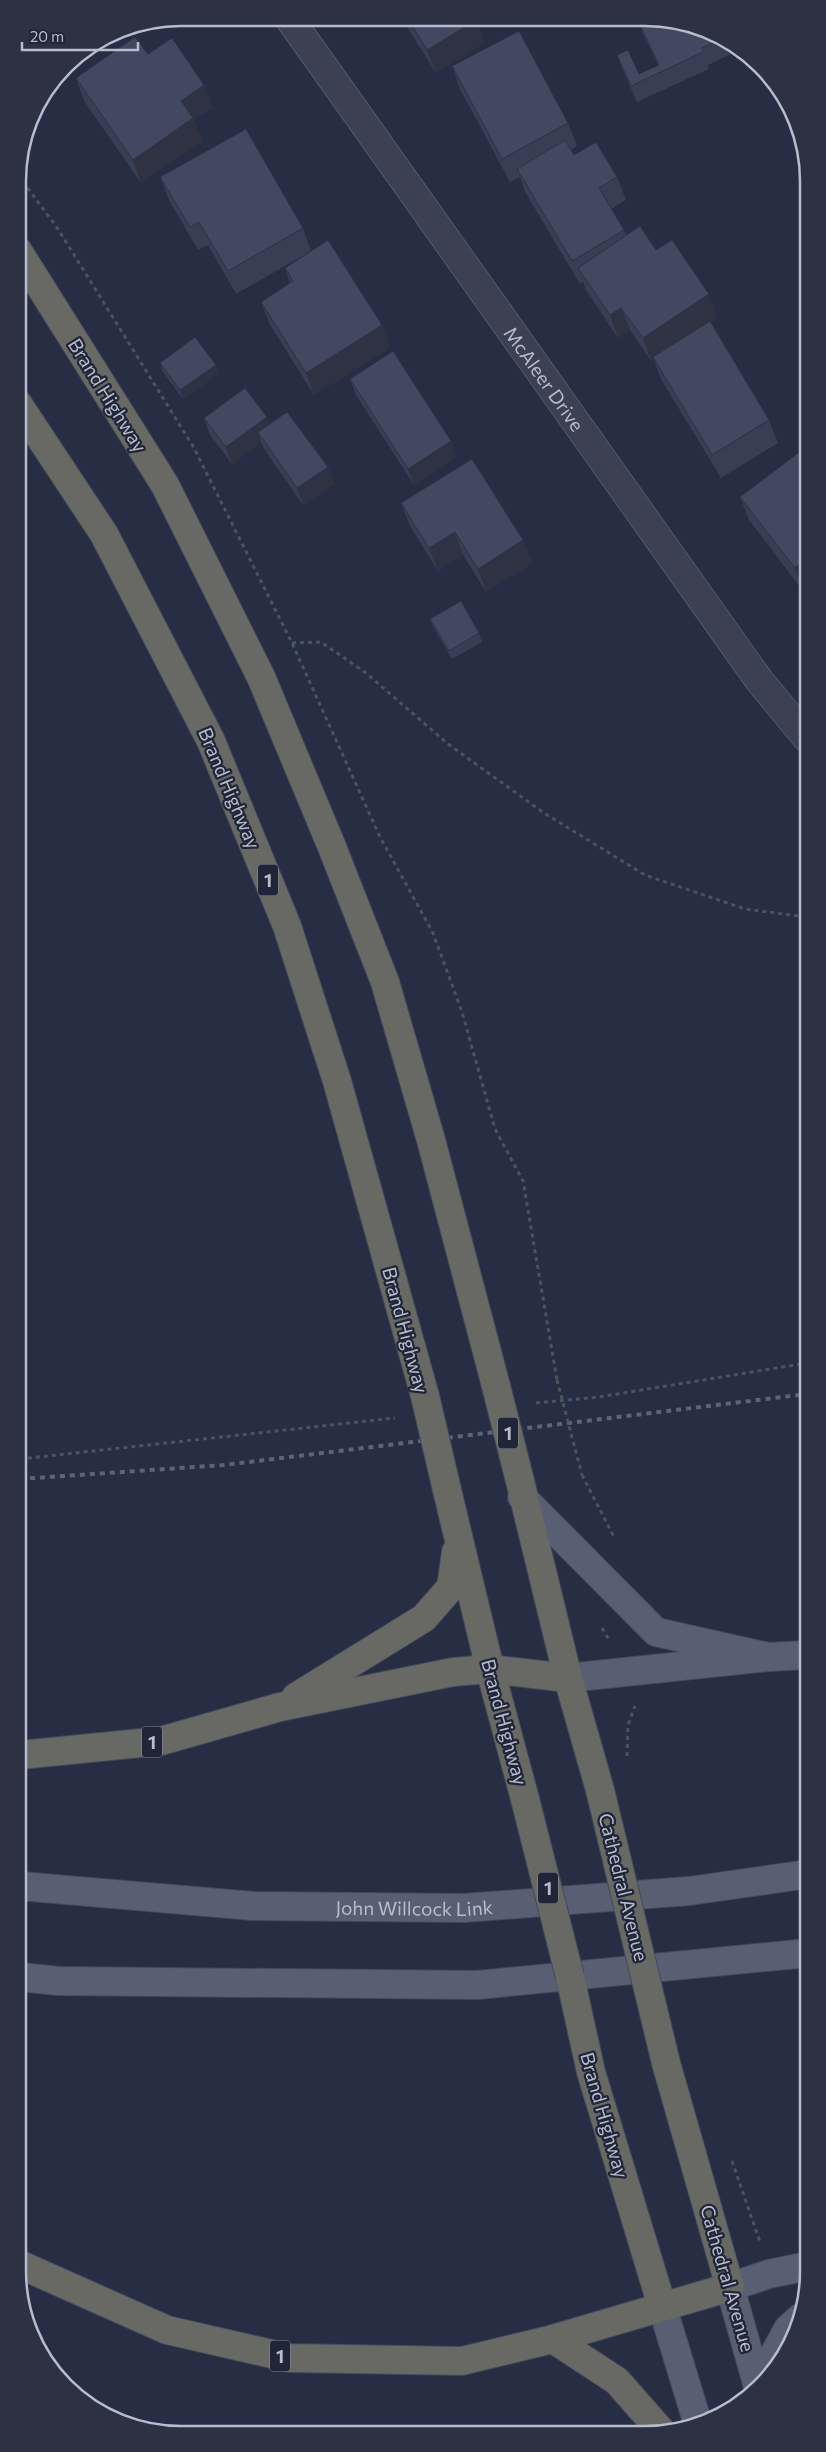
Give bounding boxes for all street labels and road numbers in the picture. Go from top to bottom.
street label: McAleer Drive [500,322,590,435]
street label: Brand Highway [64,334,152,456]
street label: Brand Highway [194,724,266,852]
road number: 1 [258,864,278,896]
street label: Brand Highway [378,1264,434,1396]
road number: 1 [498,1418,518,1449]
street label: Brand Highway [477,1656,533,1788]
road number: 1 [142,1726,162,1758]
street label: Cathedral Avenue [594,1811,654,1963]
road number: 1 [538,1872,558,1904]
street label: John Willcock Link [335,1894,494,1920]
street label: Brand Highway [576,2049,634,2181]
street label: Cathedral Avenue [696,2202,760,2354]
road number: 1 [270,2340,290,2372]

